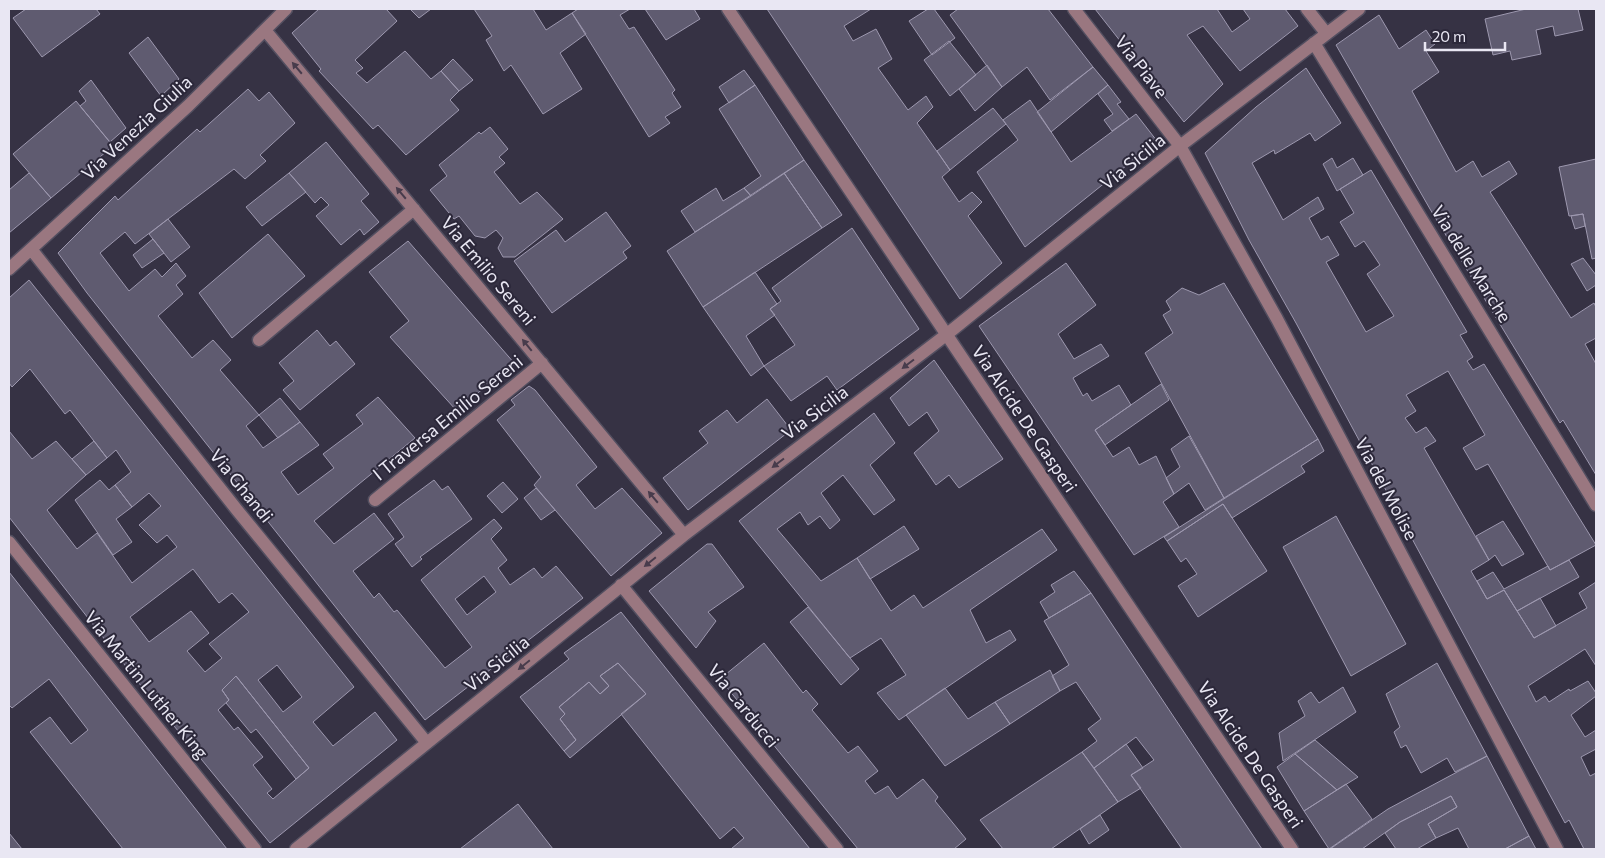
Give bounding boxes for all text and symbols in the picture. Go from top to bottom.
scale bar [1425,20,1505,52]
text: 20 m [1432,27,1466,45]
street label: Via Piave [1111,31,1173,102]
one-way arrow [292,62,303,75]
street label: Via Venezia Giulia [76,70,196,184]
street label: Via Sicilia [1095,128,1169,194]
one-way arrow [395,187,406,200]
street label: Via delle Marche [1427,201,1517,326]
street label: Via Emilio Sereni [437,211,541,329]
one-way arrow [522,339,533,351]
street label: Via Alcide De Gasperi [967,341,1082,496]
street label: I Traversa Emilio Sereni [368,350,527,485]
one-way arrow [902,359,915,370]
street label: Via Sicilia [777,380,852,444]
street label: Via del Molise [1351,434,1423,543]
street label: Via Ghandi [206,444,278,527]
one-way arrow [771,458,785,468]
one-way arrow [647,491,658,504]
one-way arrow [644,557,657,568]
street label: Via Martin Luther King [80,606,213,763]
street label: Via Sicilia [459,630,533,696]
one-way arrow [517,659,530,670]
street label: Via Carducci [703,659,784,752]
street label: Via Alcide De Gasperi [1193,677,1308,832]

